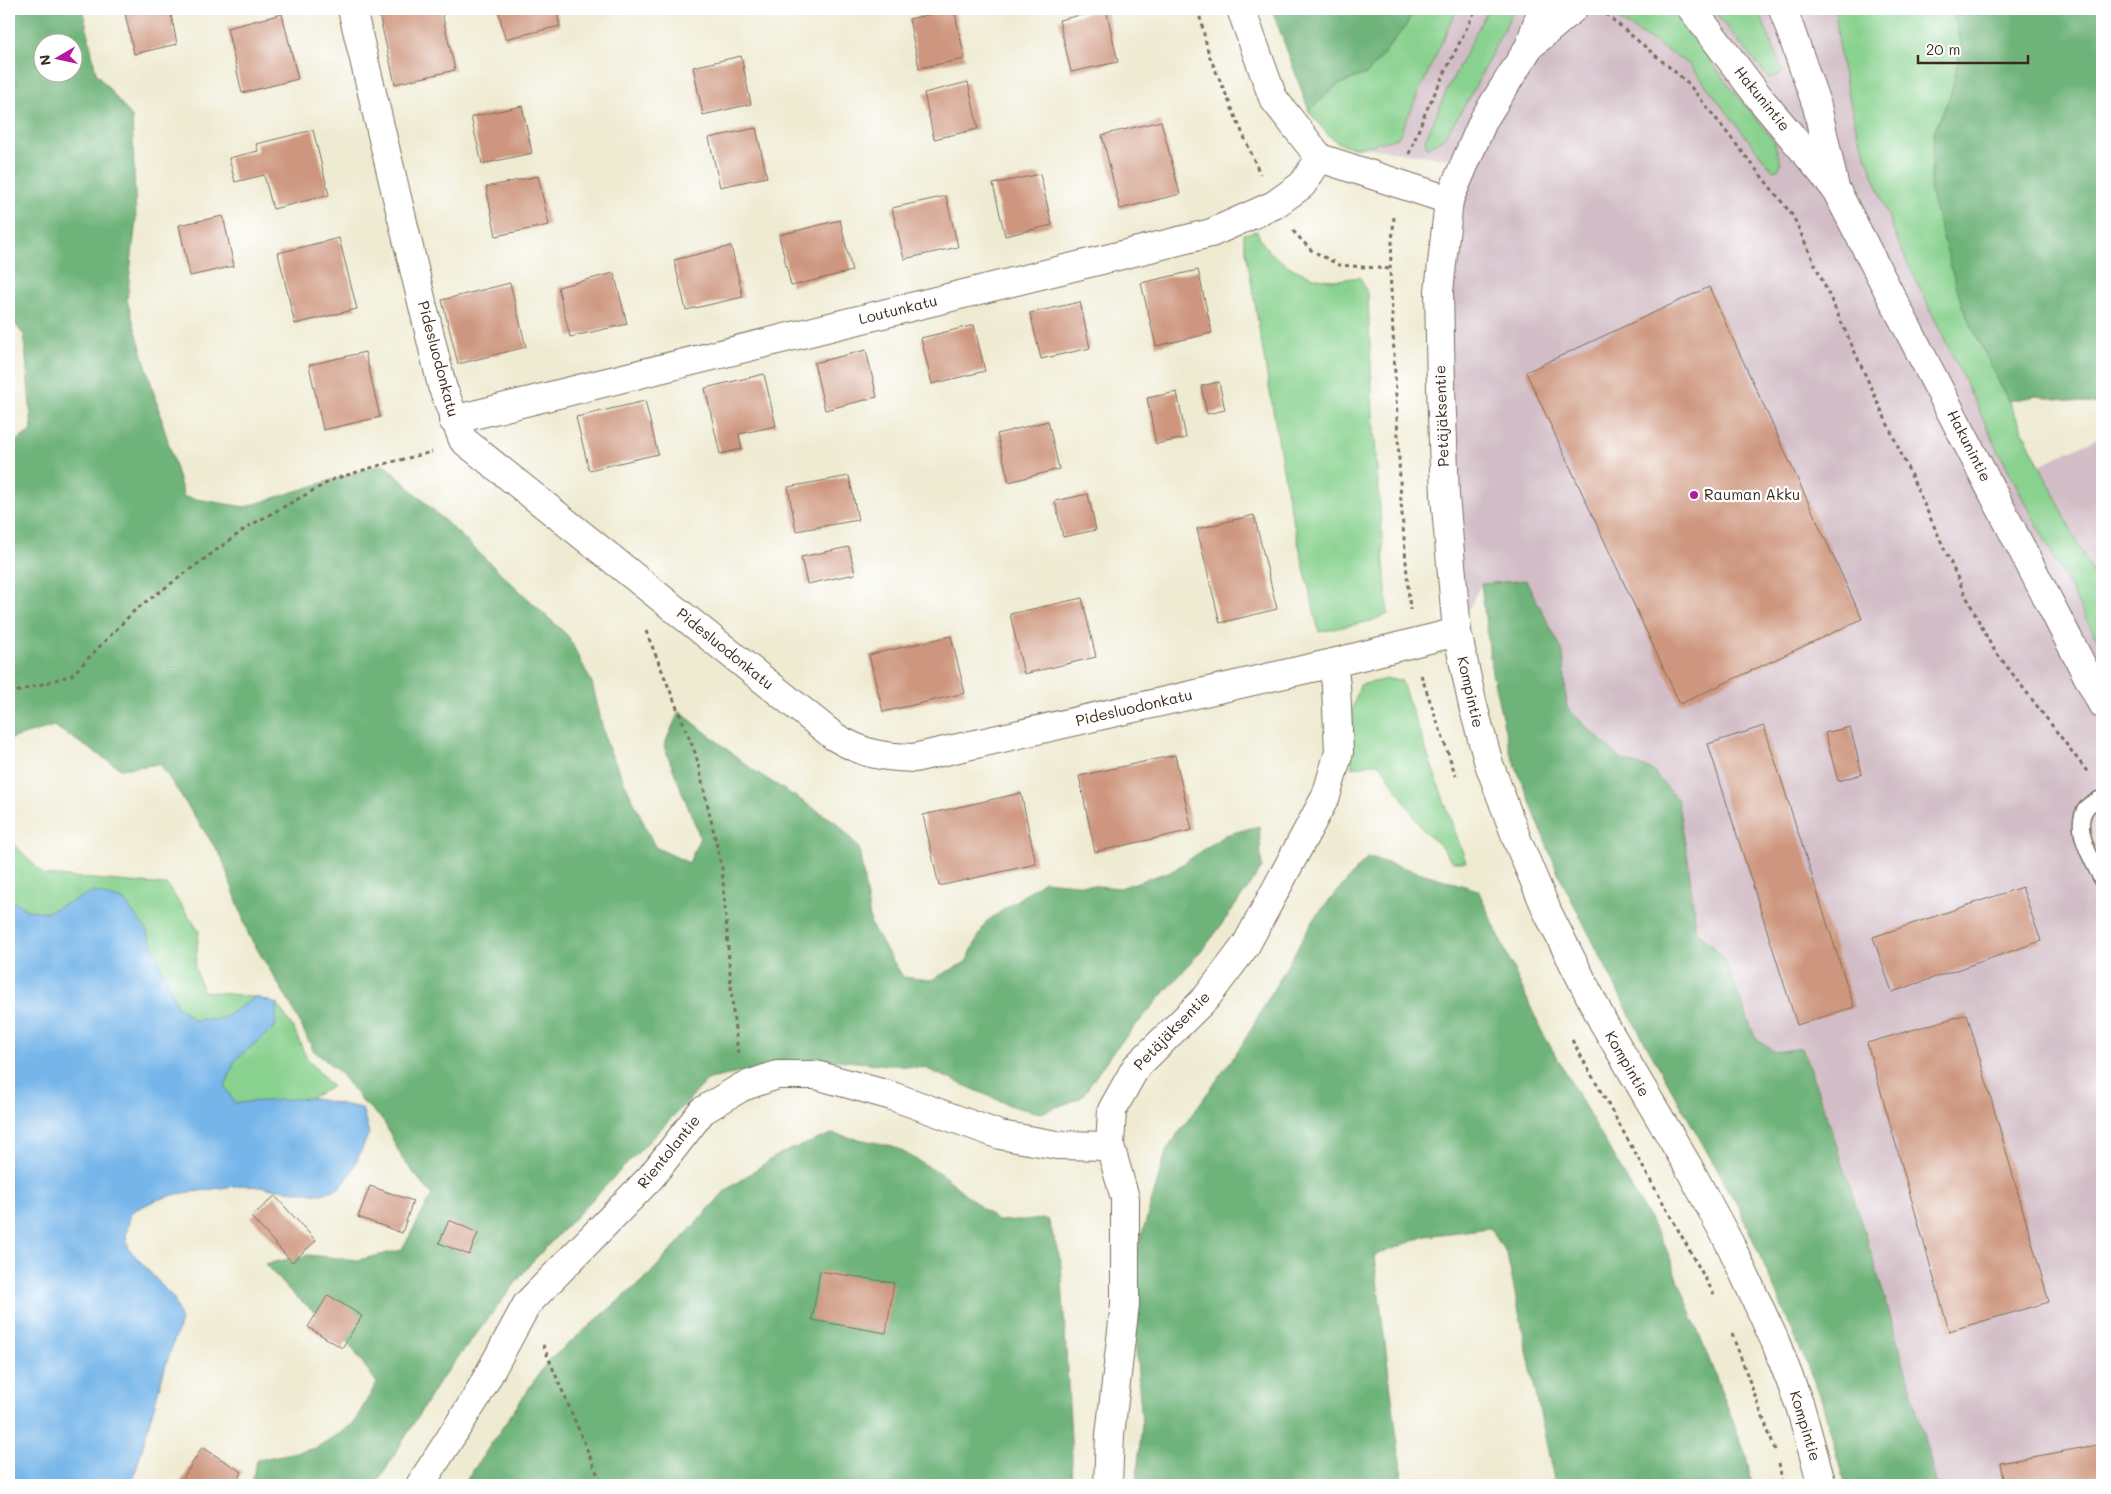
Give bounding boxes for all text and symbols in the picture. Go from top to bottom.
north arrow [32,32,82,82]
scale bar [1918,32,2028,64]
text: 20 m [1926,39,1960,59]
text: N [34,53,55,67]
street label: Hakunintie [1730,62,1795,135]
street label: Loutunkatu [856,290,939,328]
street label: Pidesluodonkatu [414,298,464,419]
street label: Petäjäksentie [1429,365,1453,467]
street label: Hakunintie [1943,406,1996,485]
place label: Rauman Akku [1704,484,1800,504]
marker: Rauman Akku [1688,489,1700,501]
street label: Pidesluodonkatu [673,603,778,694]
street label: Kompintie [1453,654,1489,729]
street label: Pidesluodonkatu [1073,684,1194,730]
street label: Petäjäksentie [1129,987,1214,1074]
street label: Kompintie [1601,1027,1655,1100]
street label: Rientolantie [632,1110,704,1192]
street label: Kompintie [1786,1388,1826,1463]

